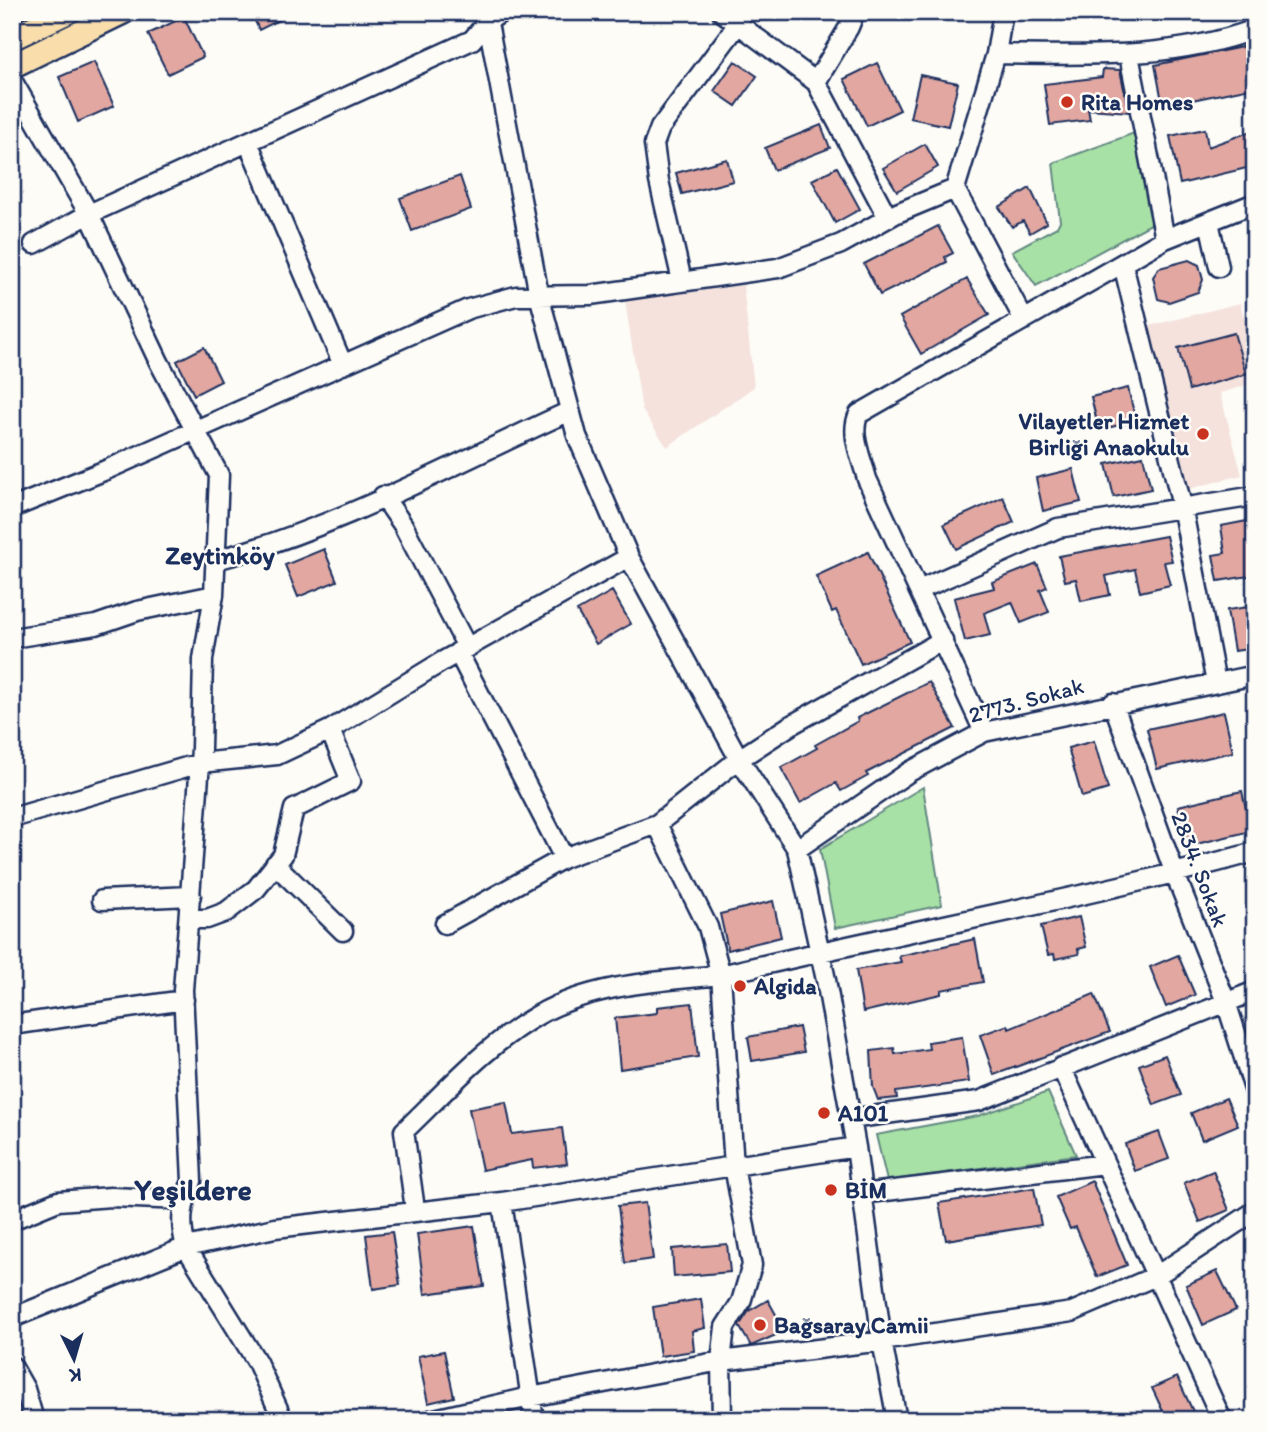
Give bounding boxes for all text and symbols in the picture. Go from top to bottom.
place label: Rita Homes [1081,88,1193,116]
marker: Rita Homes [1059,94,1075,110]
place label: Vilayetler Hizmet Birliği Anaokulu [1018,407,1189,461]
marker: Vilayetler Hizmet Birliği Anaokulu [1195,426,1211,442]
district label: Zeytinköy [165,539,276,571]
street label: 2773. Sokak [965,671,1087,729]
street label: 2834. Sokak [1165,807,1235,931]
place label: Algida [753,972,817,1000]
marker: Algida [732,978,748,994]
place label: A101 [837,1099,889,1127]
marker: A101 [816,1105,832,1121]
district label: Yeşildere [133,1171,252,1208]
place label: BİM [845,1176,887,1204]
marker: BİM [823,1182,839,1198]
place label: Bağsaray Camii [774,1311,929,1339]
marker: Bağsaray Camii [752,1317,768,1333]
north arrow [38,1324,108,1394]
text: K [68,1363,82,1387]

